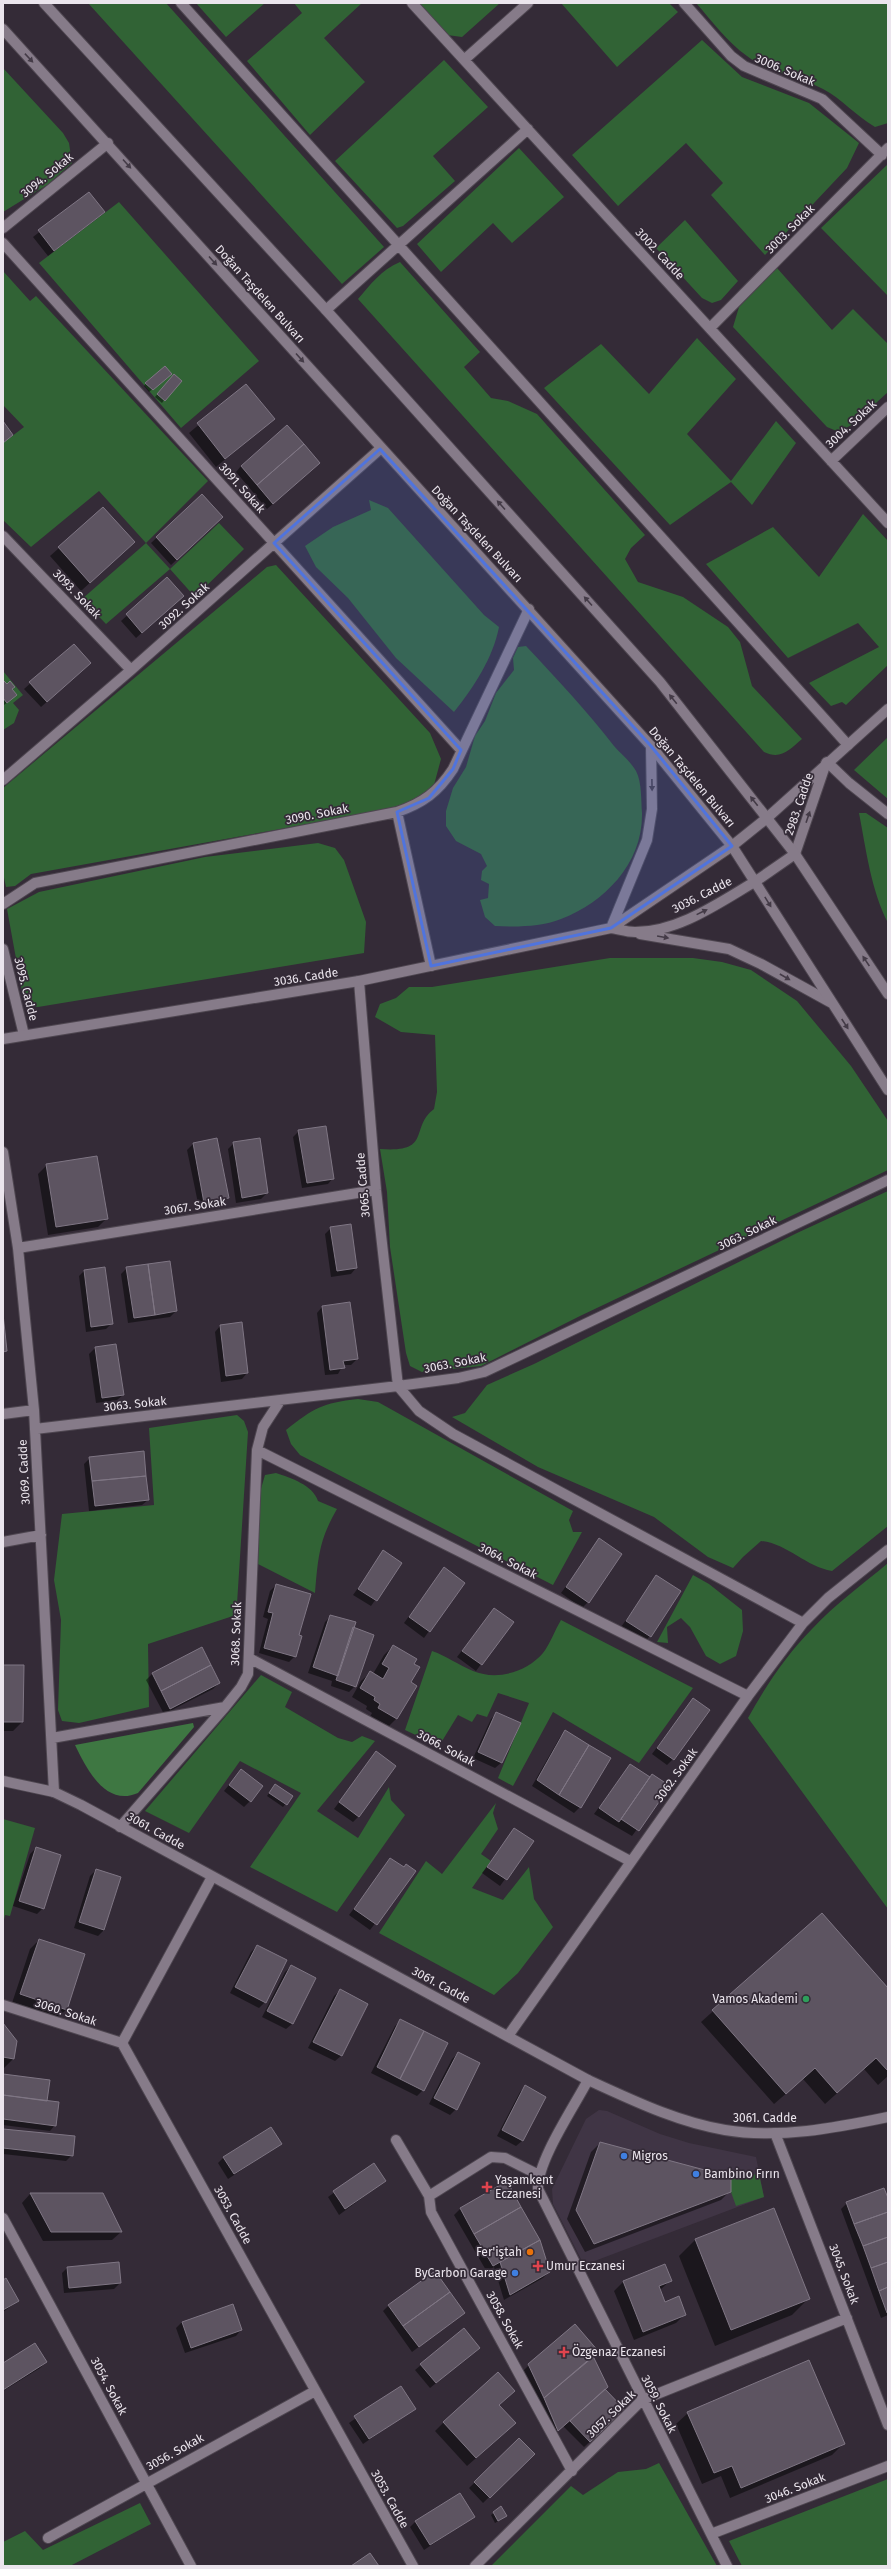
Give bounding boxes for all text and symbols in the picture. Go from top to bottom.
street label: 3006. Sokak [753,51,818,89]
one-way arrow [25,53,34,63]
street label: 3094. Sokak [18,149,77,200]
one-way arrow [122,159,131,169]
street label: 3003. Sokak [763,201,818,256]
street label: 3002. Cadde [633,225,687,283]
street label: Doğan Taşdelen Bulvarı [212,242,308,346]
one-way arrow [208,257,217,266]
one-way arrow [295,353,304,364]
street label: 3004. Sokak [823,396,880,451]
street label: 3091. Sokak [216,460,269,516]
street label: Doğan Taşdelen Bulvarı [429,483,525,585]
one-way arrow [496,499,505,510]
street label: 3093. Sokak [50,567,104,622]
street label: 3092. Sokak [156,579,213,632]
one-way arrow [583,596,592,606]
one-way arrow [669,694,678,704]
street label: Doğan Taşdelen Bulvarı [646,724,738,830]
street label: 2983. Cadde [782,771,816,837]
one-way arrow [649,779,655,792]
one-way arrow [750,796,758,807]
street label: 3090. Sokak [284,801,350,827]
one-way arrow [805,811,811,823]
street label: 3036. Cadde [670,874,734,916]
one-way arrow [765,896,772,908]
one-way arrow [696,909,708,915]
one-way arrow [657,935,669,941]
street label: 3095. Cadde [11,956,41,1022]
one-way arrow [863,956,870,967]
street label: 3036. Cadde [273,965,339,989]
one-way arrow [779,973,791,980]
one-way arrow [841,1019,848,1030]
street label: 3065. Cadde [353,1152,373,1218]
street label: 3067. Sokak [163,1194,228,1218]
street label: 3063. Sokak [716,1212,779,1253]
street label: 3063. Sokak [423,1350,488,1376]
street label: 3063. Sokak [103,1394,168,1414]
street label: 3069. Cadde [15,1439,33,1505]
street label: 3064. Sokak [476,1540,540,1582]
street label: 3068. Sokak [228,1601,244,1666]
street label: 3066. Sokak [415,1727,478,1770]
street label: 3062. Sokak [652,1745,701,1805]
street label: 3061. Cadde [125,1809,187,1853]
street label: 3061. Cadde [410,1964,472,2006]
place label: Vamos Akademi [712,1992,798,2006]
marker: Vamos Akademi [801,1994,811,2004]
street label: 3060. Sokak [33,1995,99,2029]
street label: 3061. Cadde [733,2111,797,2125]
place label: Migros [632,2149,668,2163]
marker: Migros [619,2151,629,2161]
place label: Bambino Fırın [704,2167,780,2181]
marker: Bambino Fırın [691,2169,701,2179]
place label: Yaşamkent Eczanesi [495,2173,554,2201]
marker: Yaşamkent Eczanesi [482,2182,492,2192]
street label: 3053. Cadde [211,2183,255,2247]
street label: 3045. Sokak [826,2242,862,2307]
place label: Fer'iştah [476,2245,522,2259]
marker: Fer'iştah [525,2247,535,2257]
place label: Umur Eczanesi [546,2259,625,2273]
marker: Umur Eczanesi [533,2261,543,2271]
place label: ByCarbon Garage [414,2266,507,2280]
marker: ByCarbon Garage [510,2268,520,2278]
street label: 3058. Sokak [483,2289,527,2352]
place label: Özgenaz Eczanesi [572,2343,666,2359]
marker: Özgenaz Eczanesi [559,2347,569,2357]
street label: 3054. Sokak [88,2355,130,2418]
street label: 3059. Sokak [638,2373,680,2436]
street label: 3057. Sokak [584,2387,639,2441]
street label: 3056. Sokak [144,2430,207,2473]
street label: 3053. Cadde [368,2467,412,2531]
street label: 3046. Sokak [763,2470,828,2506]

